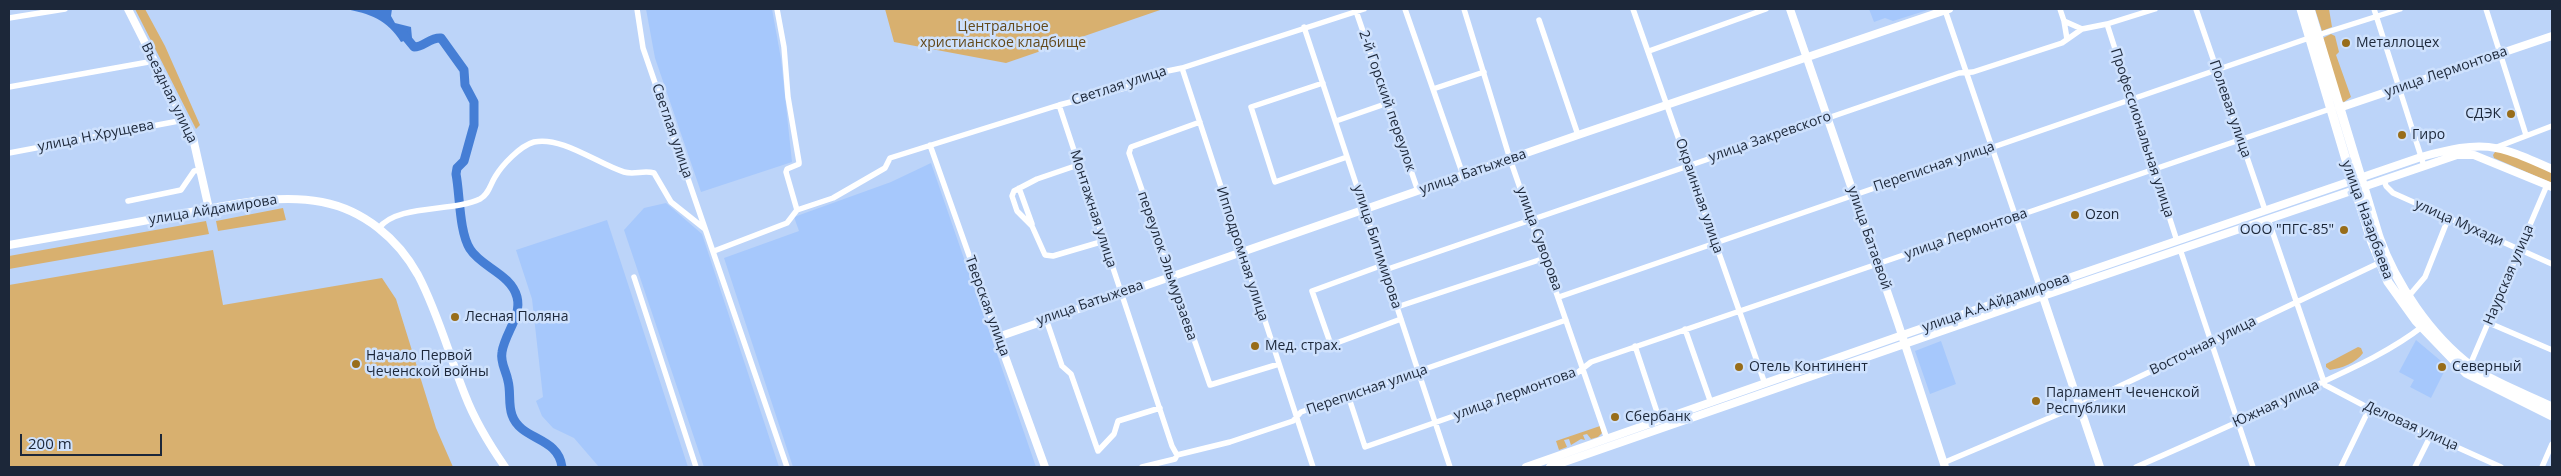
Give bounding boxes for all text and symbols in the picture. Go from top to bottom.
park label: Центральное христианское кладбище [920,19,1086,52]
street label: 2-й Горский переулок [1355,28,1419,174]
place label: Металлоцех [2356,35,2439,51]
marker: Металлоцех [2340,37,2352,49]
street label: Въездная улица [137,40,201,146]
street label: улица Лермонтова [2382,43,2510,101]
street label: Профессиональная улица [2107,46,2177,220]
street label: Полевая улица [2205,58,2255,160]
street label: Светлая улица [1069,63,1169,109]
street label: Светлая улица [648,81,696,181]
place label: СДЭК [2465,106,2501,122]
street label: улица Закревского [1706,108,1834,166]
marker: СДЭК [2505,108,2517,120]
street label: улица Н.Хрущева [36,116,156,156]
place label: Гиро [2412,127,2445,143]
marker: Гиро [2396,129,2408,141]
street label: Окраинная улица [1671,136,1727,256]
street label: Переписная улица [1871,138,1997,196]
street label: улица Батыжева [1417,146,1529,198]
street label: Монтажная улица [1066,148,1120,270]
street label: улица Назарбаева [2338,158,2396,282]
street label: улица Битимирова [1349,183,1405,311]
street label: улица Батаевой [1843,184,1895,292]
street label: Ипподромная улица [1212,185,1272,323]
street label: улица Суворова [1512,185,1566,293]
street label: переулок Эльмурзаева [1134,189,1200,343]
street label: улица Айдамирова [148,192,278,228]
street label: улица Мухади [2412,196,2506,250]
street label: улица Лермонтова [1902,205,2030,263]
place label: Ozon [2085,207,2119,223]
marker: Ozon [2069,209,2081,221]
place label: ООО "ПГС-85" [2240,222,2334,238]
street label: Наурская улица [2480,222,2538,328]
marker: ООО "ПГС-85" [2338,224,2350,236]
street label: Тверская улица [961,253,1013,359]
street label: улица А.А.Айдамирова [1920,270,2072,336]
street label: улица Батыжева [1034,277,1146,329]
place label: Лесная Поляна [465,309,568,325]
marker: Лесная Поляна [449,311,461,323]
street label: Восточная улица [2147,313,2259,379]
place label: Мед. страх. [1265,338,1341,354]
marker: Мед. страх. [1249,340,1261,352]
place label: Начало Первой Чеченской войны [366,348,489,381]
marker: Начало Первой Чеченской войны [350,358,362,370]
place label: Отель Континент [1749,359,1868,375]
place label: Северный [2452,359,2522,375]
street label: Переписная улица [1304,361,1430,419]
marker: Отель Континент [1733,361,1745,373]
marker: Северный [2436,361,2448,373]
street label: улица Лермонтова [1452,364,1578,424]
street label: Южная улица [2230,377,2322,431]
place label: Парламент Чеченской Республики [2046,385,2200,418]
marker: Парламент Чеченской Республики [2030,395,2042,407]
street label: Деловая улица [2361,398,2461,454]
place label: Сбербанк [1625,409,1691,425]
marker: Сбербанк [1609,411,1621,423]
scale bar [22,424,165,456]
text: 200 m [28,433,72,453]

